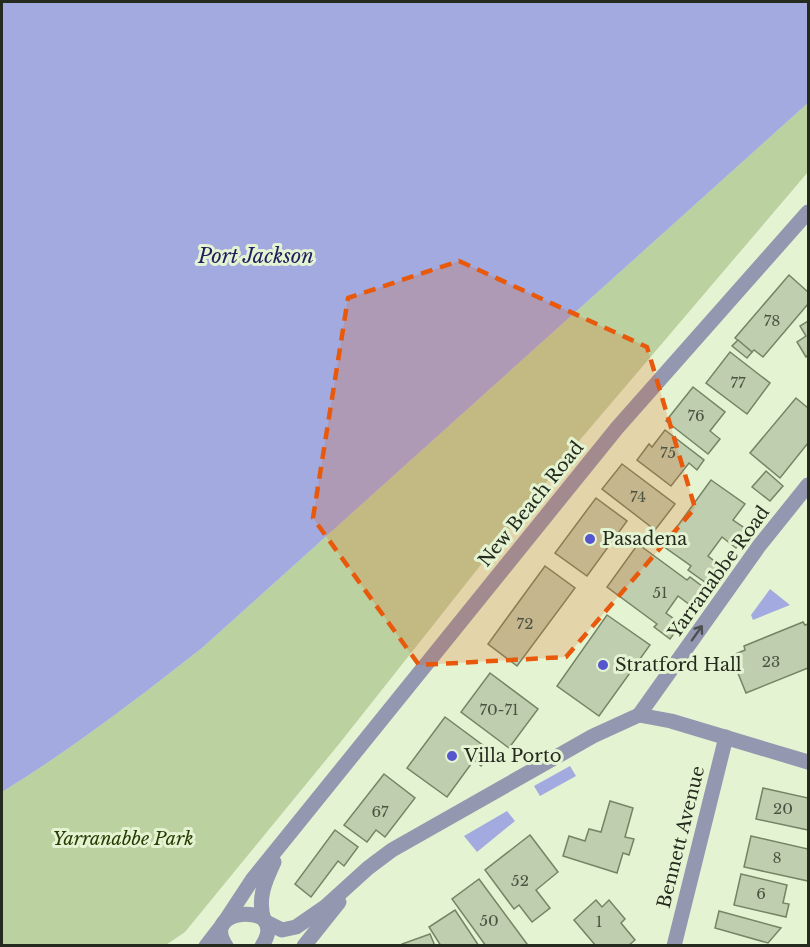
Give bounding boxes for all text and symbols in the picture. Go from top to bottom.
water label: Port Jackson [197,244,314,268]
house number: 78 [764,311,780,330]
house number: 77 [730,373,746,392]
house number: 76 [687,406,705,425]
street label: New Beach Road [474,437,588,571]
house number: 75 [660,443,676,462]
house number: 74 [630,487,646,506]
street label: Yarranabbe Road [663,502,774,643]
place label: Pasadena [602,528,687,550]
marker: Pasadena [583,532,597,546]
house number: 51 [652,583,668,602]
house number: 72 [517,614,533,633]
one-way arrow [691,626,703,642]
house number: 23 [762,652,780,671]
place label: Stratford Hall [615,654,742,676]
marker: Stratford Hall [596,658,610,672]
house number: 70-71 [479,700,519,719]
place label: Villa Porto [463,745,562,767]
marker: Villa Porto [445,749,459,763]
street label: Bennett Avenue [653,764,709,910]
house number: 20 [773,799,793,818]
house number: 67 [371,802,389,821]
park label: Yarranabbe Park [53,828,193,850]
house number: 8 [772,848,782,867]
house number: 52 [511,871,529,890]
house number: 6 [756,884,766,903]
house number: 50 [479,911,499,930]
house number: 1 [596,912,602,931]

